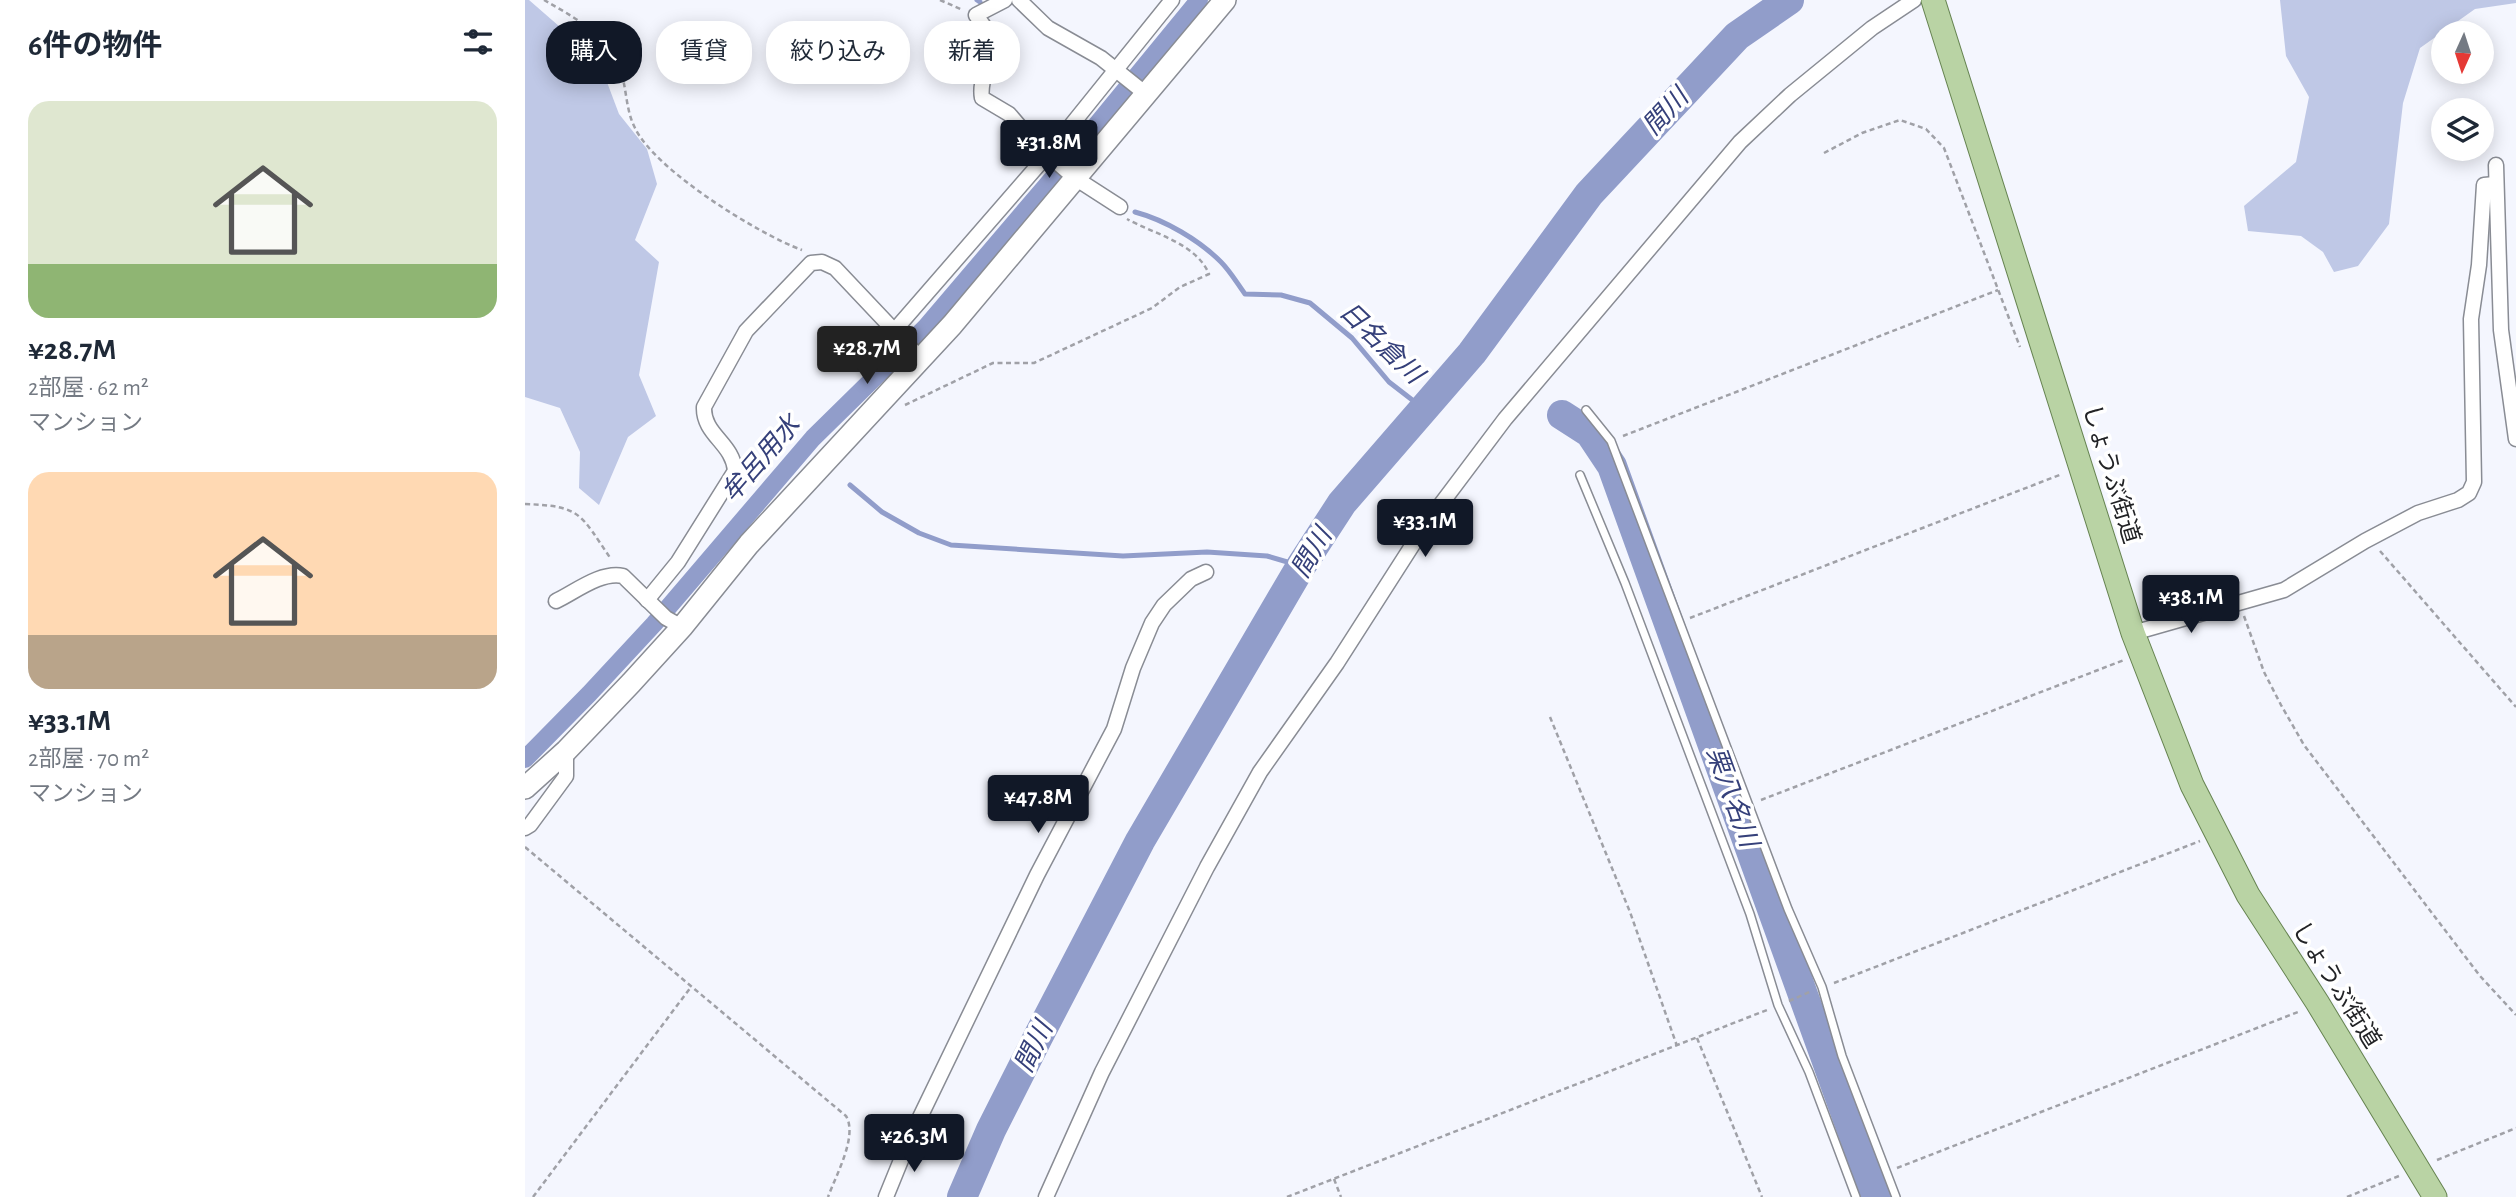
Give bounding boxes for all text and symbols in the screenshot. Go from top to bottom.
chip: 購入 [546,21,642,84]
chip: 賃貸 [656,21,752,84]
chip: 絞り込み [766,21,910,84]
chip: 新着 [924,21,1020,84]
north arrow [2431,21,2494,84]
map controls [2431,21,2494,161]
icon: filters [459,23,497,61]
text: 6件の物件 [28,31,163,61]
water label: 間川 [1639,82,1695,140]
button: layers [2431,98,2494,161]
pin: ¥31.8M [992,120,1106,180]
text: ¥31.8M [1016,131,1082,154]
icon: home [200,147,326,273]
water label: 日名倉川 [1335,297,1430,391]
pin: ¥28.7M [810,326,924,386]
text: ¥28.7M [28,335,116,365]
text: ¥28.7M [833,337,901,360]
text: 2部屋 · 62 m² [28,377,149,400]
street label: しょうぶ街道 [2078,401,2145,546]
water label: 牟呂用水 [716,408,807,507]
text: マンション [28,412,143,435]
pin: ¥33.1M [1368,500,1482,559]
text: ¥33.1M [1393,510,1457,533]
icon: home [200,518,326,644]
water label: 間川 [1287,521,1338,582]
pin: ¥38.1M [2134,576,2248,635]
text: ¥38.1M [2158,586,2224,609]
text: ¥33.1M [28,706,111,736]
water label: 栗八名川 [1702,743,1764,853]
text: 2部屋 · 70 m² [28,748,149,771]
pin: ¥47.8M [981,776,1095,835]
text: マンション [28,783,143,806]
text: ¥47.8M [1004,786,1072,809]
street label: しょうぶ街道 [2288,917,2386,1052]
water label: 間川 [1011,1015,1058,1076]
pin: ¥26.3M [857,1114,971,1174]
text: ¥26.3M [880,1125,948,1148]

